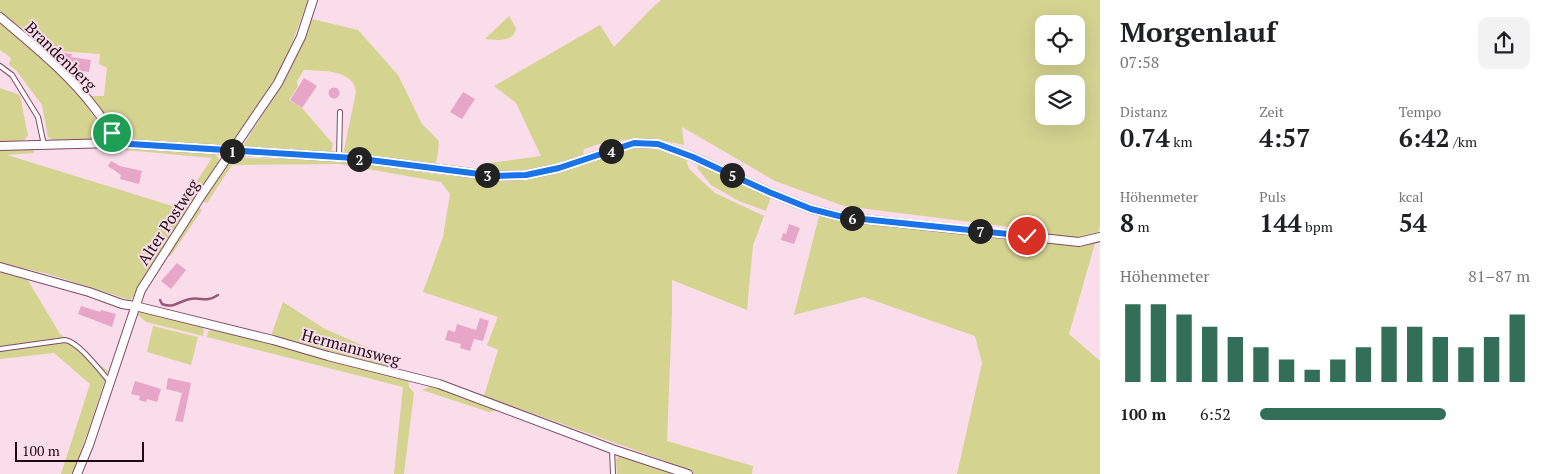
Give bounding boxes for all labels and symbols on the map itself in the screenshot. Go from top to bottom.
street label: Brandenberg [21,16,102,96]
pin [91,112,133,154]
pin: 1 [220,138,244,164]
pin: 4 [598,138,624,164]
pin: 2 [346,146,372,172]
pin: 3 [474,162,500,188]
pin: 5 [720,162,744,188]
street label: Alter Postweg [132,174,204,269]
pin: 6 [840,206,864,230]
pin [1006,215,1048,257]
pin: 7 [968,218,992,244]
street label: Hermannsweg [299,323,403,371]
scale bar [15,439,144,462]

